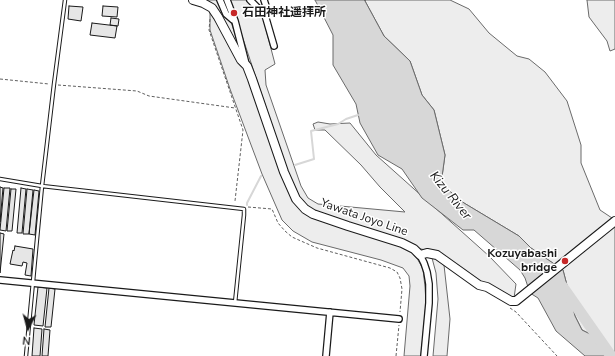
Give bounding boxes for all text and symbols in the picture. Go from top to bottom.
place label: 石田神社遥拝所 [242,6,326,20]
marker: 石田神社遥拝所 [229,8,239,18]
water label: Kizu River [426,169,474,223]
street label: Yawata Joyo Line [318,196,410,240]
place label: Kozuyabashi bridge [487,247,557,275]
marker: Kozuyabashi bridge [560,256,570,266]
north arrow [8,308,48,348]
text: N [22,333,32,348]

